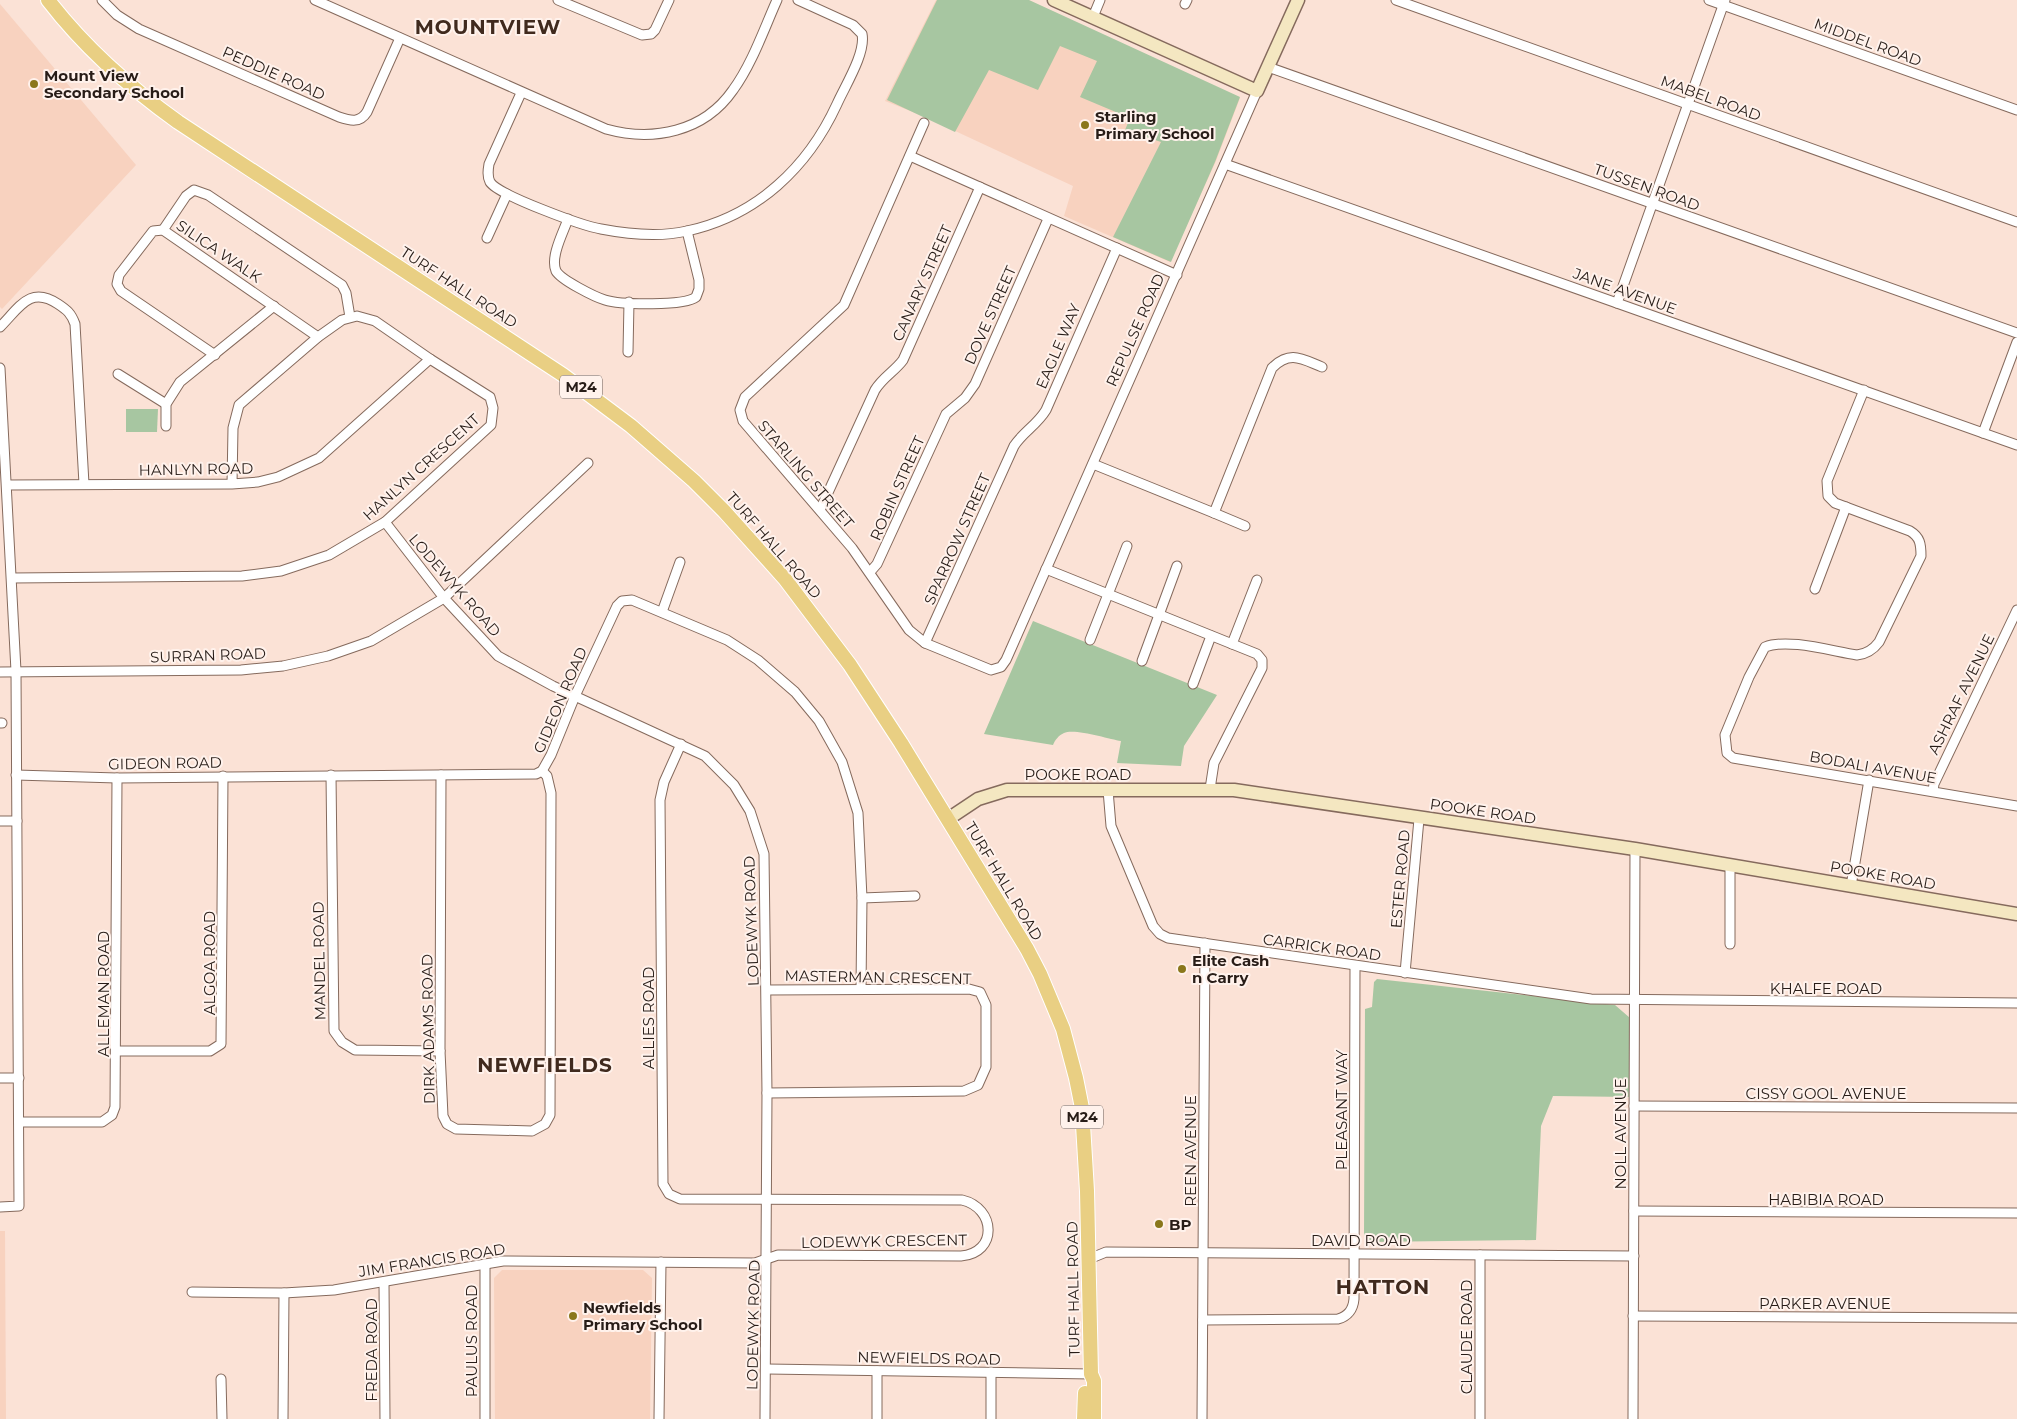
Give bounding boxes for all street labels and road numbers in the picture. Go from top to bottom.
street label: MIDDEL ROAD [1812,14,1924,70]
street label: PEDDIE ROAD [220,42,328,104]
street label: MABEL ROAD [1658,71,1764,125]
street label: TUSSEN ROAD [1591,159,1703,215]
street label: SILICA WALK [173,216,265,287]
street label: CANARY STREET [888,221,956,344]
street label: TURF HALL ROAD [397,242,521,332]
street label: DOVE STREET [960,262,1020,367]
street label: JANE AVENUE [1570,263,1679,319]
street label: REPULSE ROAD [1102,271,1168,389]
street label: EAGLE WAY [1032,300,1085,391]
road number: M24 [560,376,602,398]
street label: HANLYN CRESCENT [359,409,484,524]
street label: STARLING STREET [754,416,858,532]
street label: ROBIN STREET [865,432,929,543]
street label: HANLYN ROAD [138,459,254,479]
street label: SPARROW STREET [919,470,995,608]
street label: TURF HALL ROAD [722,488,826,602]
street label: LODEWYK ROAD [405,530,505,640]
street label: ASHRAF AVENUE [1924,631,1998,757]
street label: SURRAN ROAD [150,643,266,667]
street label: GIDEON ROAD [529,644,591,756]
street label: BODALI AVENUE [1808,746,1938,788]
street label: GIDEON ROAD [108,753,222,773]
street label: POOKE ROAD [1025,765,1132,784]
street label: POOKE ROAD [1429,794,1537,828]
street label: TURF HALL ROAD [961,818,1047,944]
street label: ESTER ROAD [1386,829,1414,929]
street label: LODEWYK ROAD [739,856,763,986]
street label: POOKE ROAD [1829,856,1937,894]
street label: MANDEL ROAD [308,901,330,1021]
street label: ALGOA ROAD [200,911,219,1015]
street label: CARRICK ROAD [1262,929,1382,965]
street label: ALLEMAN ROAD [94,931,113,1057]
street label: DIRK ADAMS ROAD [417,954,439,1104]
street label: MASTERMAN CRESCENT [784,966,972,988]
street label: ALLIES ROAD [639,967,658,1069]
street label: KHALFE ROAD [1770,979,1882,998]
street label: PLEASANT WAY [1332,1049,1351,1170]
street label: NOLL AVENUE [1611,1079,1630,1189]
street label: CISSY GOOL AVENUE [1746,1084,1906,1103]
street label: REEN AVENUE [1181,1095,1200,1207]
road number: M24 [1061,1106,1103,1128]
street label: HABIBIA ROAD [1768,1190,1884,1209]
street label: TURF HALL ROAD [1062,1221,1084,1357]
street label: LODEWYK CRESCENT [801,1230,968,1252]
street label: DAVID ROAD [1311,1231,1411,1250]
street label: JIM FRANCIS ROAD [356,1239,507,1281]
street label: LODEWYK ROAD [742,1260,764,1390]
street label: CLAUDE ROAD [1457,1280,1476,1394]
street label: PAULUS ROAD [462,1285,481,1397]
street label: PARKER AVENUE [1759,1294,1891,1313]
street label: FREDA ROAD [362,1298,381,1402]
street label: NEWFIELDS ROAD [857,1347,1001,1369]

